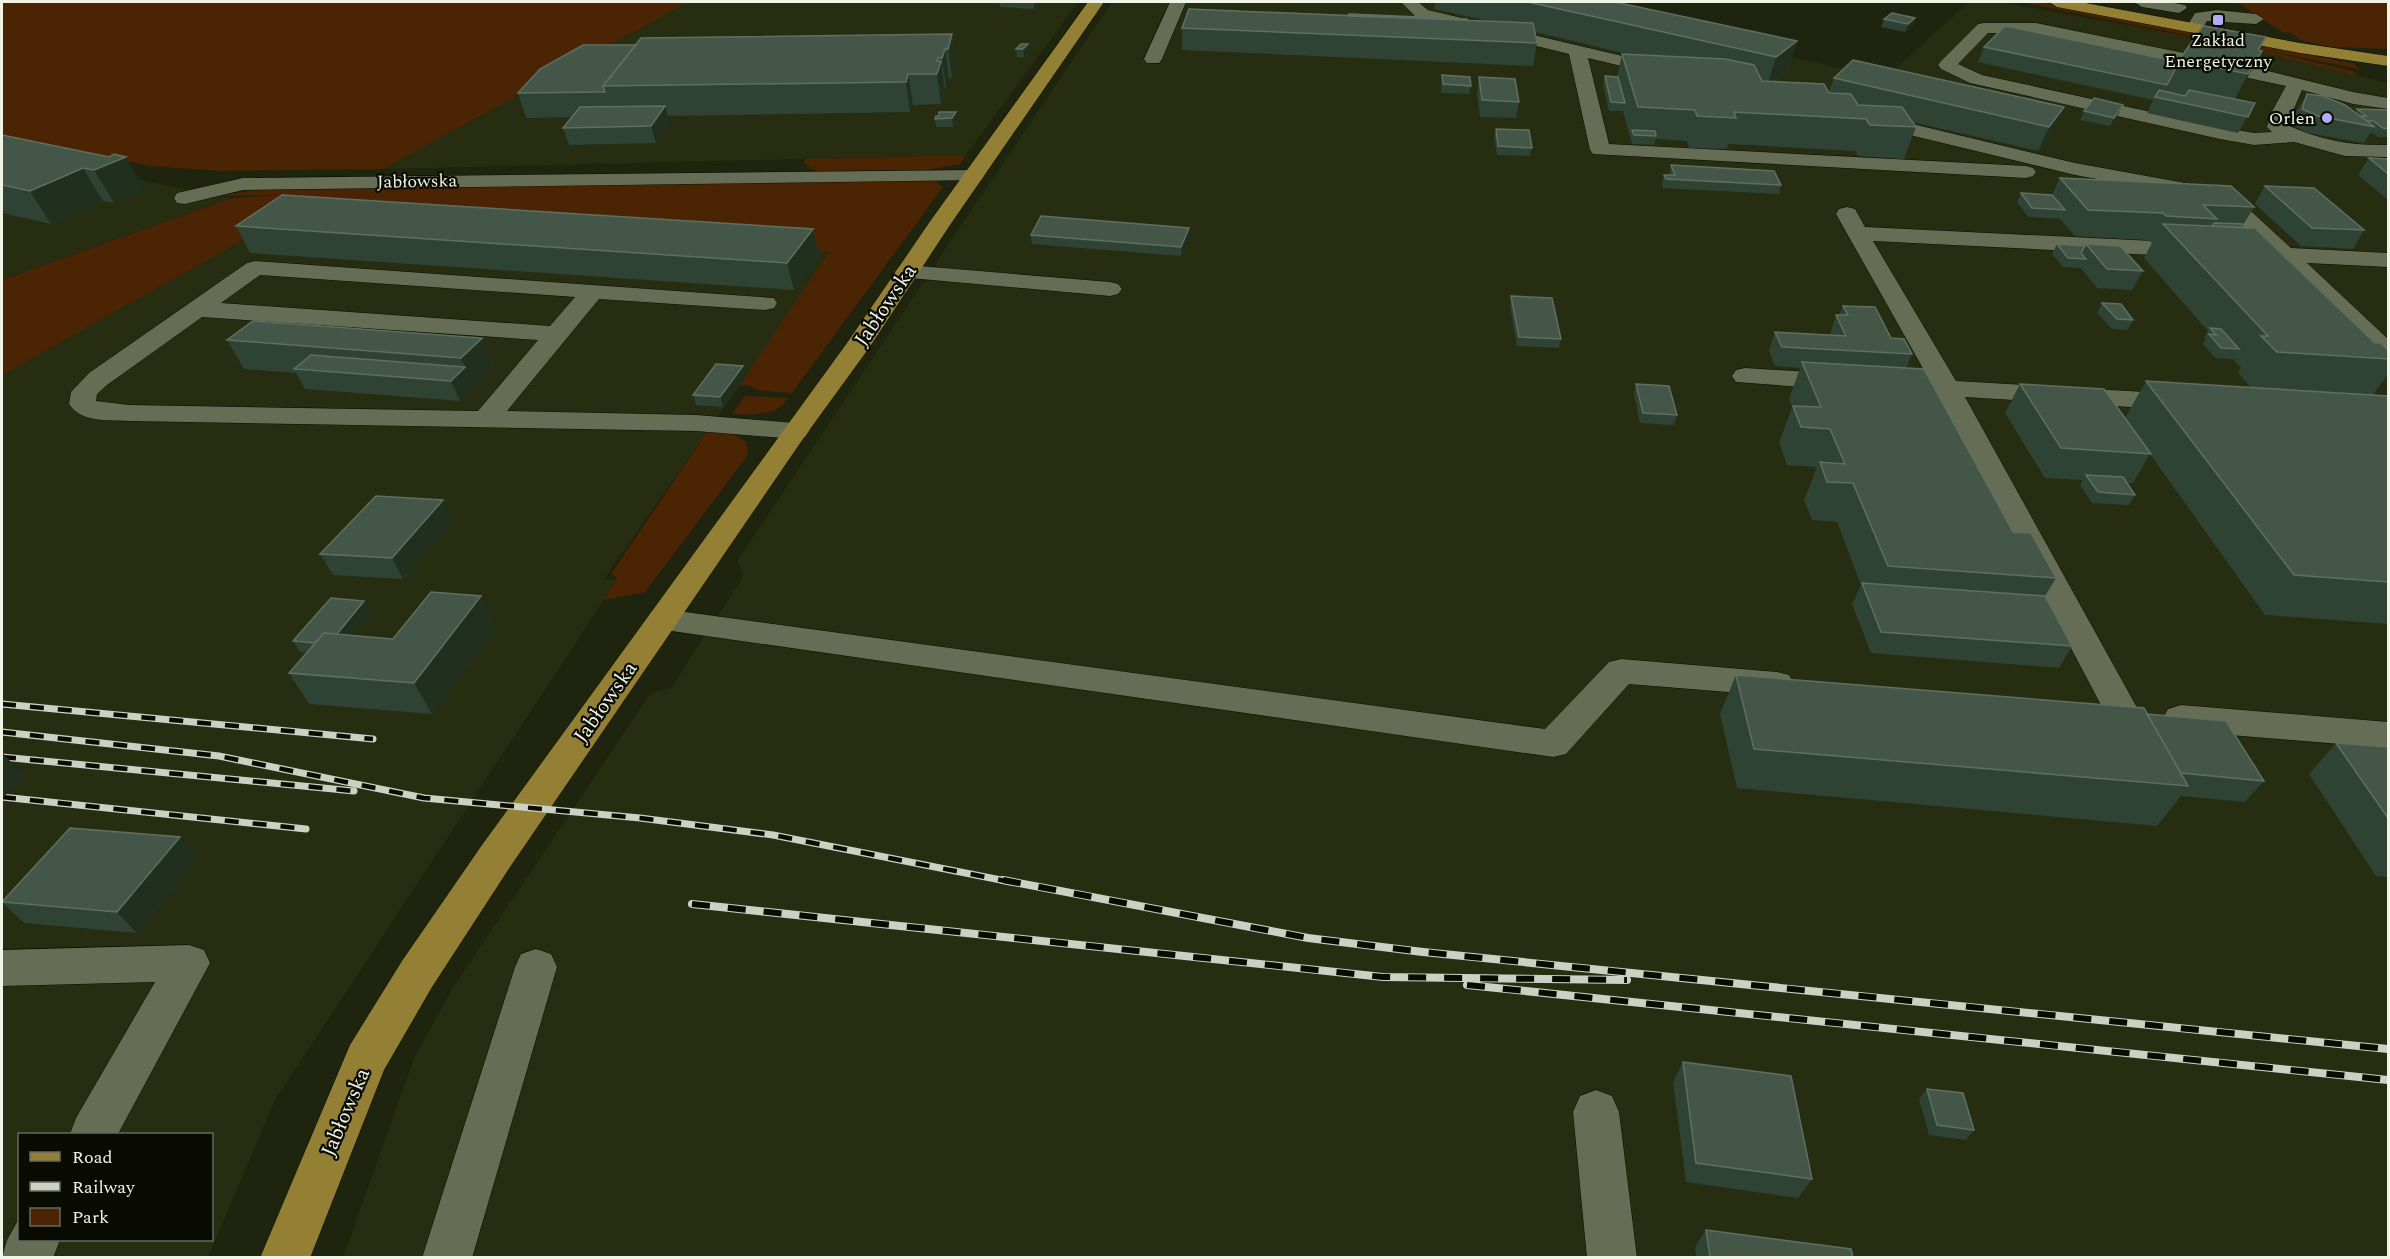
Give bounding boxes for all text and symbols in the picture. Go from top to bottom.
marker: Zakład Energetyczny [2211,13,2225,27]
place label: Zakład Energetyczny [2164,27,2273,75]
place label: Orlen [2269,105,2315,132]
marker: Orlen [2320,111,2334,125]
street label: Jabłowska [377,167,458,196]
street label: Jabłowska [846,257,926,353]
street label: Jabłowska [566,654,646,750]
street label: Jabłowska [313,1062,379,1162]
legend [18,1133,213,1241]
text: Road [72,1144,113,1171]
text: Railway [72,1174,136,1201]
text: Park [72,1204,109,1231]

